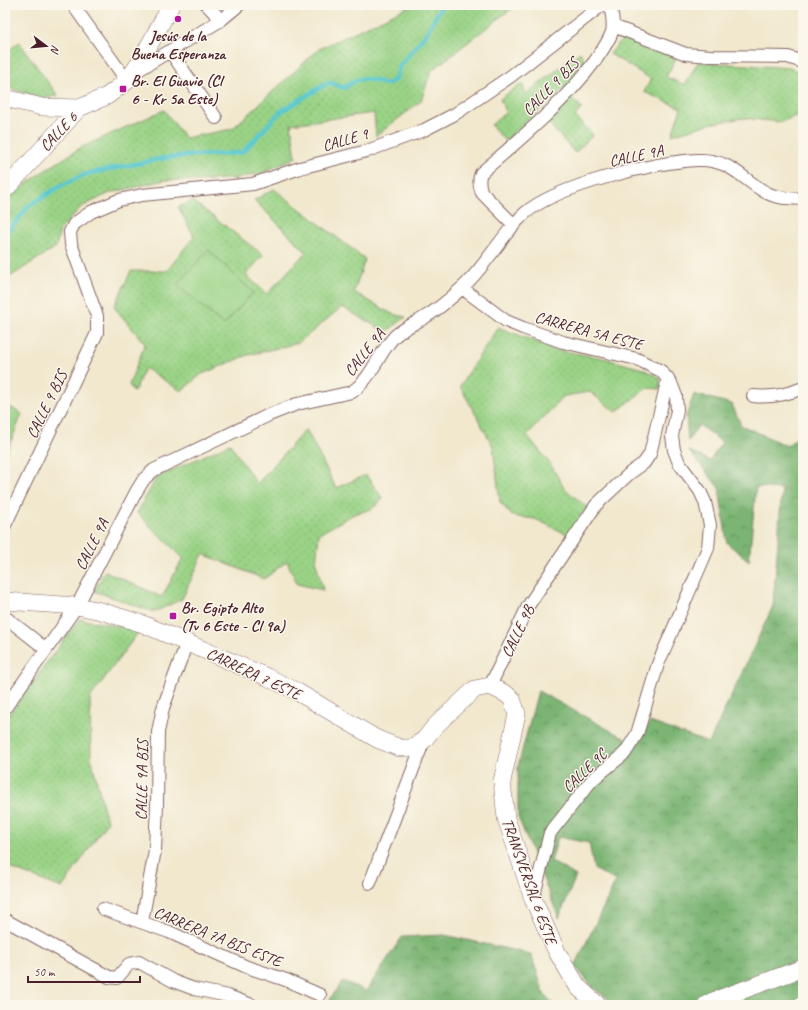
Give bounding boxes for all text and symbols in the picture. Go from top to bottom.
marker: Jesús de la Buena Esperanza [173,14,183,24]
north arrow [26,26,66,66]
place label: Jesús de la Buena Esperanza [131,26,227,64]
text: N [47,44,63,56]
street label: CALLE 9 BIS [518,52,585,120]
place label: Br. El Guavio (Cl 6 - Kr 5a Este) [131,71,225,109]
marker: Br. El Guavio (Cl 6 - Kr 5a Este) [118,84,128,94]
street label: CALLE 6 [35,107,83,156]
street label: CALLE 9 [320,123,372,156]
street label: CALLE 9A [607,140,666,171]
street label: CARRERA 5A ESTE [533,307,647,356]
street label: CALLE 9A [340,324,390,380]
street label: CALLE 9 BIS [22,365,73,442]
street label: CALLE 9A [71,515,114,573]
place label: Br. Egipto Alto (Tv 6 Este - Cl 9a) [181,598,286,636]
street label: CALLE 9B [497,601,540,661]
marker: Br. Egipto Alto (Tv 6 Este - Cl 9a) [168,611,178,621]
street label: CARRERA 7 ESTE [203,643,306,705]
street label: CALLE 9A BIS [131,737,153,821]
street label: CALLE 9C [558,744,612,797]
street label: TRANSVERSAL 6 ESTE [497,816,562,949]
street label: CARRERA 7A BIS ESTE [151,902,287,973]
scale bar [28,958,140,984]
text: 50 m [34,964,56,980]

